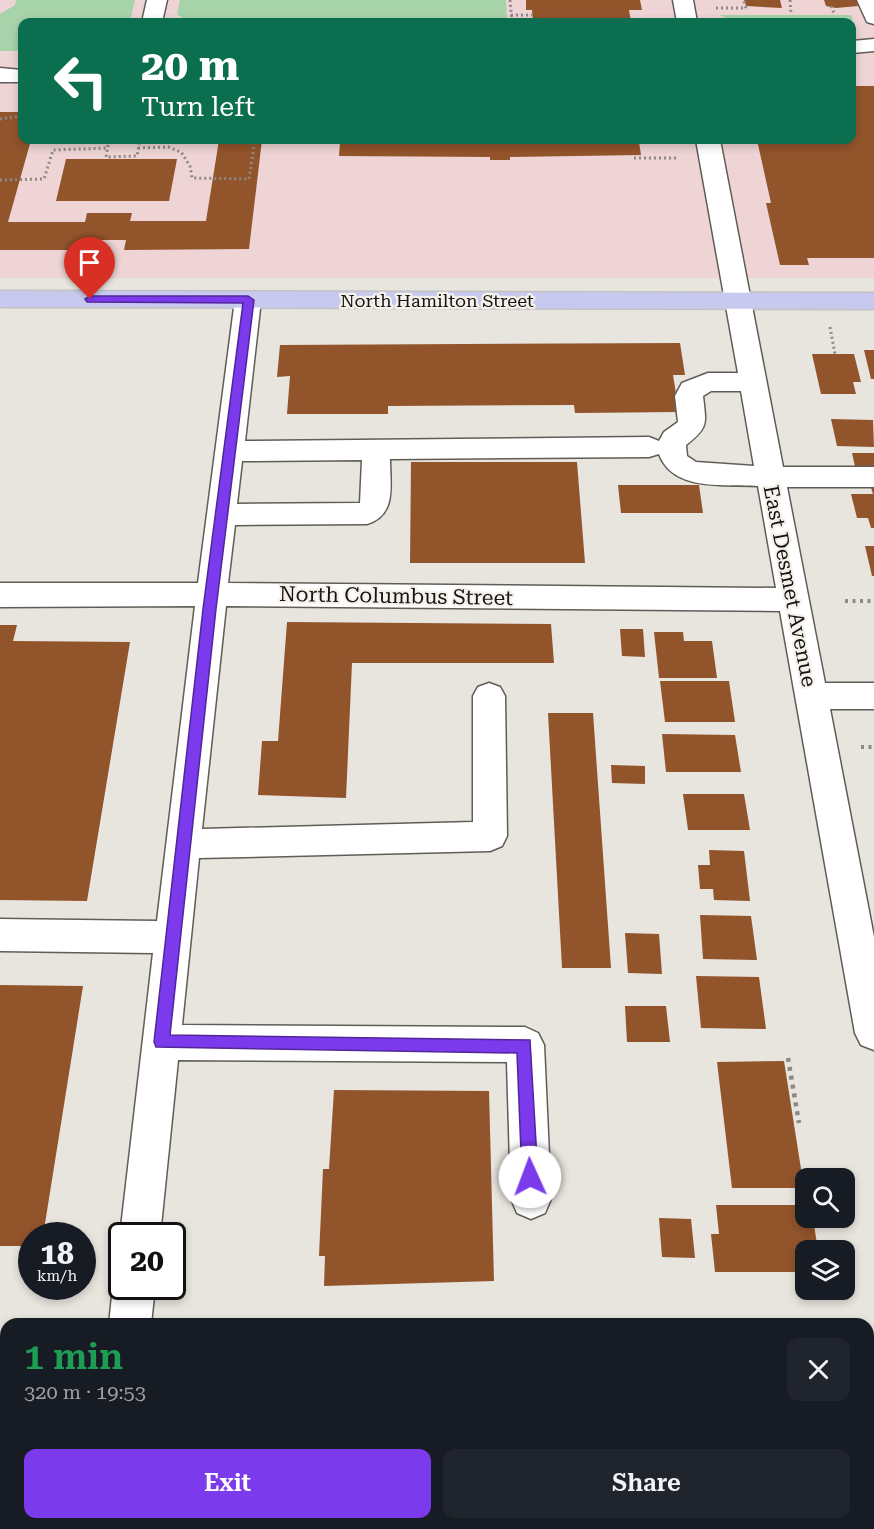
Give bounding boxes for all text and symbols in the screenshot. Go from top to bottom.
text: 20 m [141,41,239,90]
icon: left [42,42,120,120]
text: Turn left [141,91,255,123]
pin [64,237,115,299]
icon: arrive [73,246,106,279]
street label: North Hamilton Street [340,290,534,311]
street label: East Desmet Avenue [759,483,821,689]
street label: North Columbus Street [279,582,513,610]
position arrow [498,1145,562,1209]
map controls [795,1168,855,1300]
button: search [795,1168,855,1228]
speed limit sign: 20 [108,1222,186,1300]
text: 18 [40,1236,74,1271]
button: layers [795,1240,855,1300]
text: km/h [37,1267,77,1285]
text: 1 min [24,1336,123,1378]
button: close [787,1338,850,1401]
text: 320 m · 19:53 [24,1380,146,1404]
button: Exit [24,1449,431,1518]
button: Share [443,1449,850,1518]

